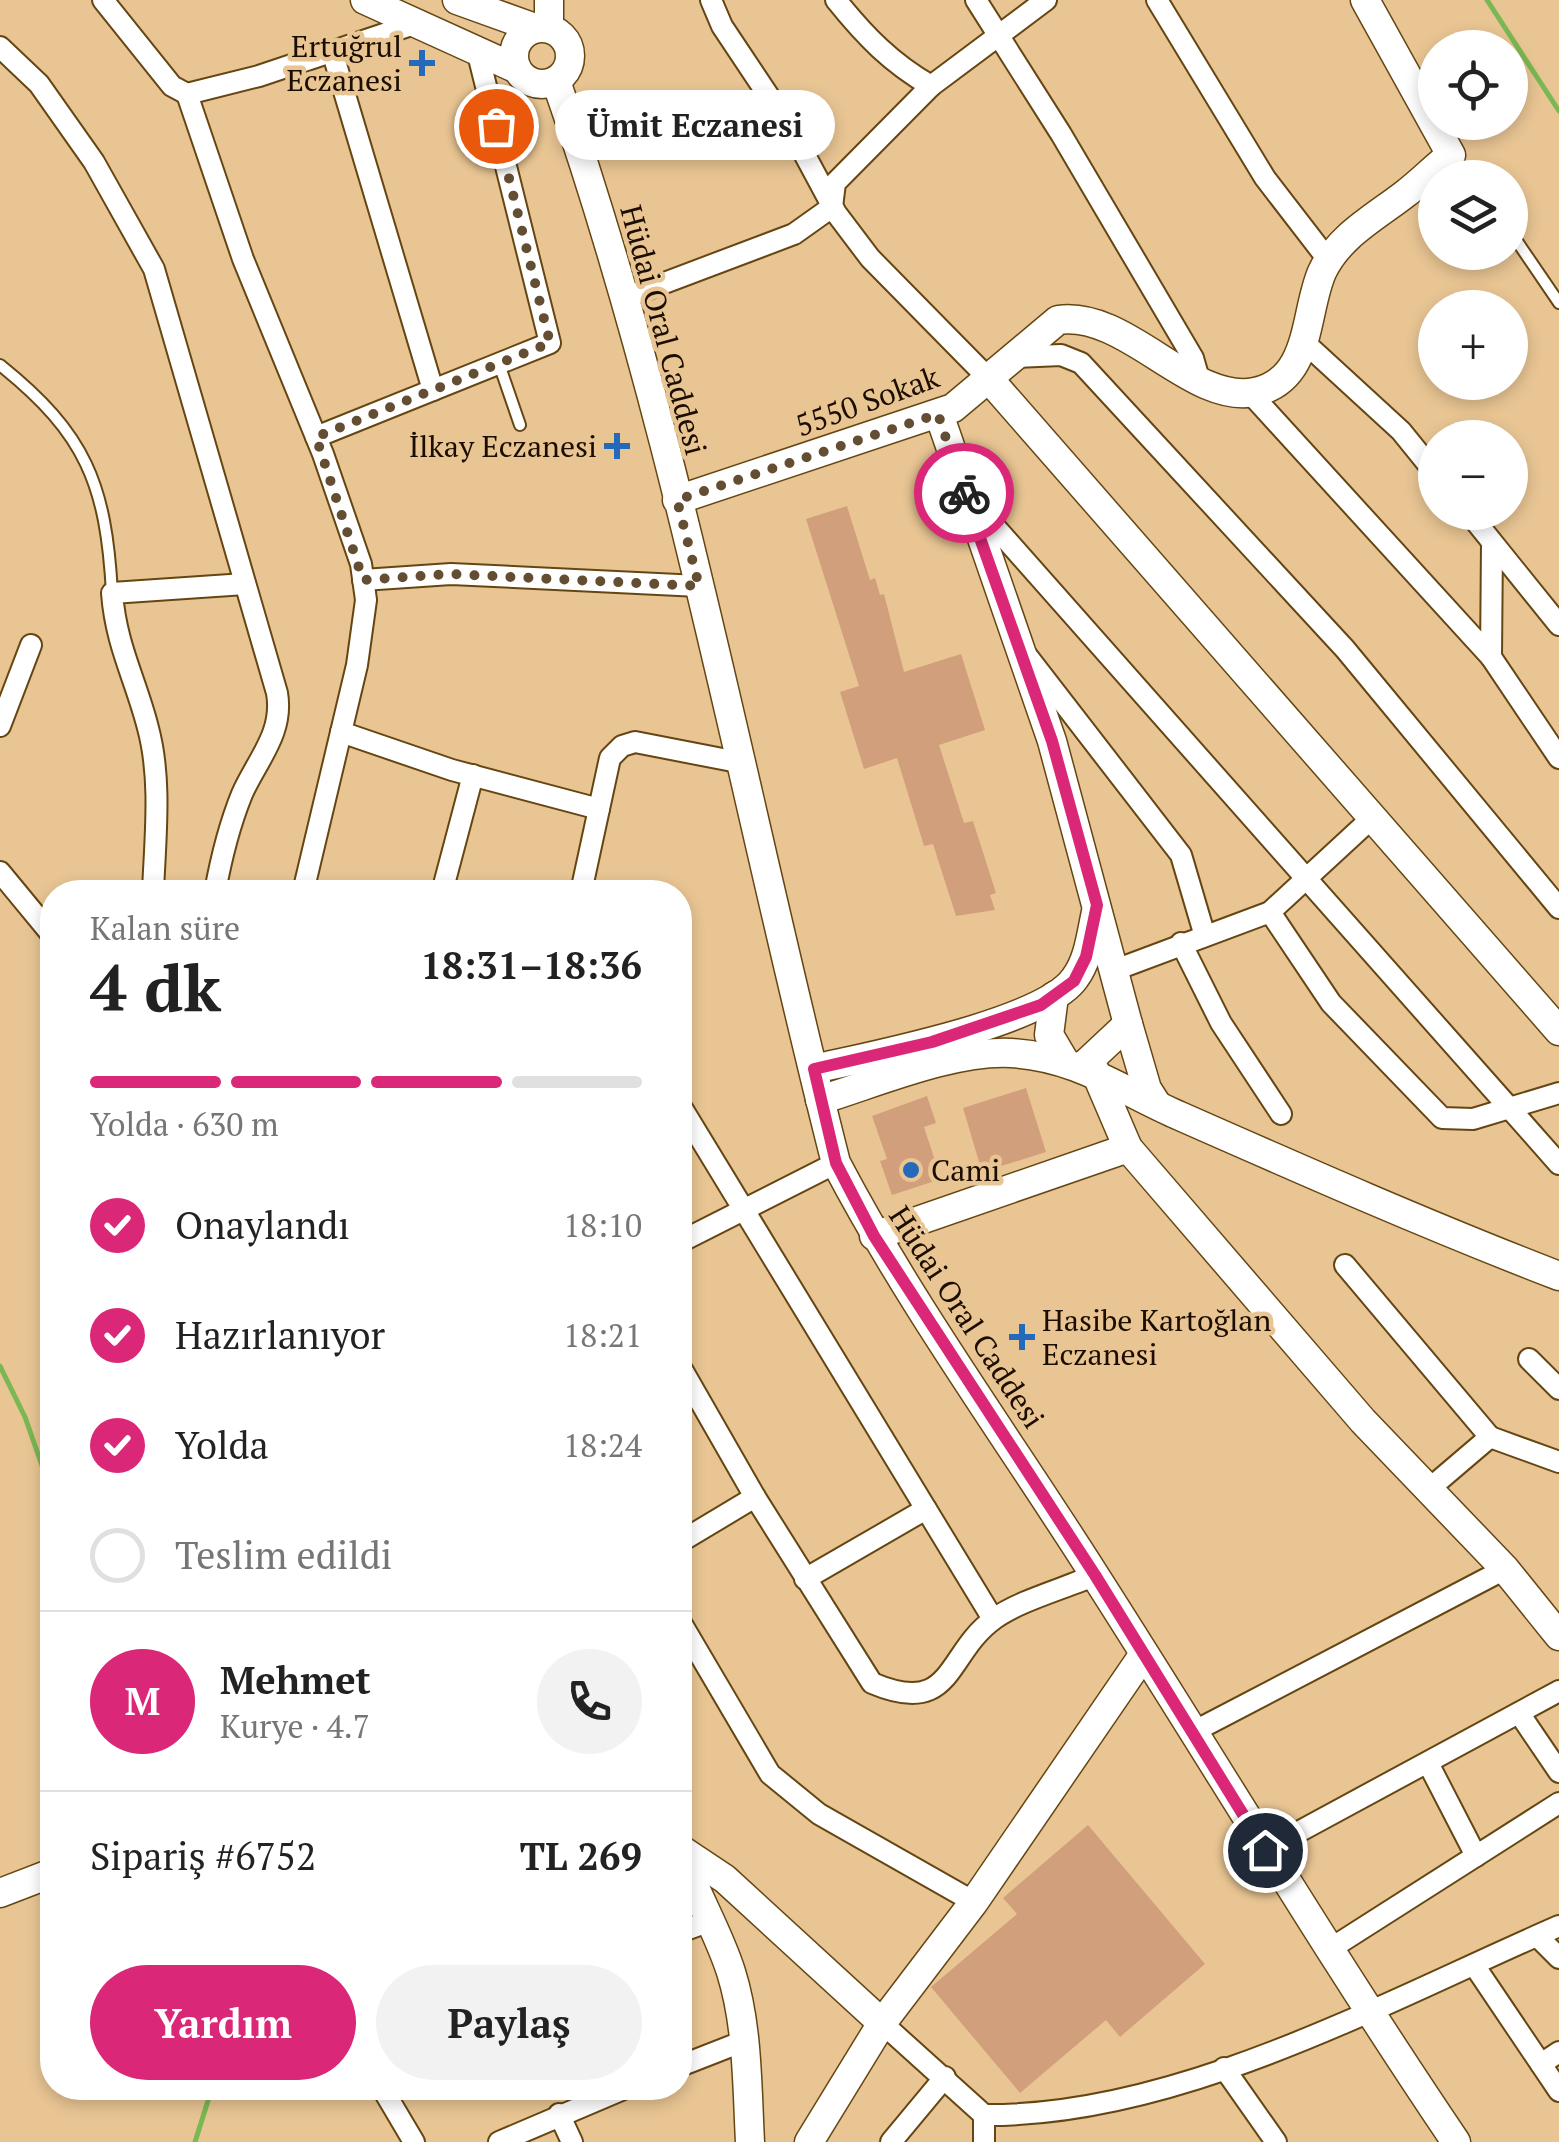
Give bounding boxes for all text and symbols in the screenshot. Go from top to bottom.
place label: Ertuğrul Eczanesi [286,26,402,100]
map controls [1418,30,1528,530]
button: locate [1418,30,1528,140]
marker: Ertuğrul Eczanesi [411,52,433,74]
pin [454,84,539,169]
callout: Ümit Eczanesi [556,91,836,161]
icon: bag [469,99,524,154]
text: Ümit Eczanesi [587,104,803,146]
button: layers [1418,160,1528,270]
street label: Hüdai Oral Caddesi [611,201,717,459]
button: + [1418,290,1528,400]
street label: 5550 Sokak [790,356,945,445]
button: − [1418,420,1528,530]
place label: İlkay Eczanesi [409,426,597,466]
marker: İlkay Eczanesi [606,435,628,457]
courier [914,443,1014,543]
icon: bike [937,466,992,521]
text: Kalan süre [90,907,240,949]
text: 18:31–18:36 [420,940,642,990]
text: 4 dk [90,943,221,1030]
text: Yolda · 630 m [90,1103,279,1145]
place label: Cami [931,1150,1000,1190]
marker: Cami [900,1159,922,1181]
icon: check [90,1198,145,1253]
street label: Hüdai Oral Caddesi [880,1198,1054,1436]
text: Onaylandı [175,1200,350,1250]
text: 18:10 [563,1204,642,1246]
place label: Hasibe Kartoğlan Eczanesi [1042,1300,1271,1374]
icon: check [90,1308,145,1363]
text: Hazırlanıyor [175,1310,385,1360]
text: 18:21 [563,1314,642,1356]
marker: Hasibe Kartoğlan Eczanesi [1011,1326,1033,1348]
icon: check [90,1418,145,1473]
text: Yolda [175,1420,269,1470]
text: 18:24 [563,1424,642,1466]
text: Teslim edildi [175,1530,392,1580]
button: phone [537,1649,642,1754]
text: Mehmet [220,1655,371,1705]
text: M [125,1676,160,1726]
text: Kurye · 4.7 [220,1705,370,1747]
pin [1223,1808,1308,1893]
icon: home [1238,1823,1293,1878]
text: Sipariş #6752 [90,1831,316,1881]
text: TL 269 [520,1831,642,1881]
button: Yardım [90,1965,356,2080]
button: Paylaş [376,1965,642,2080]

